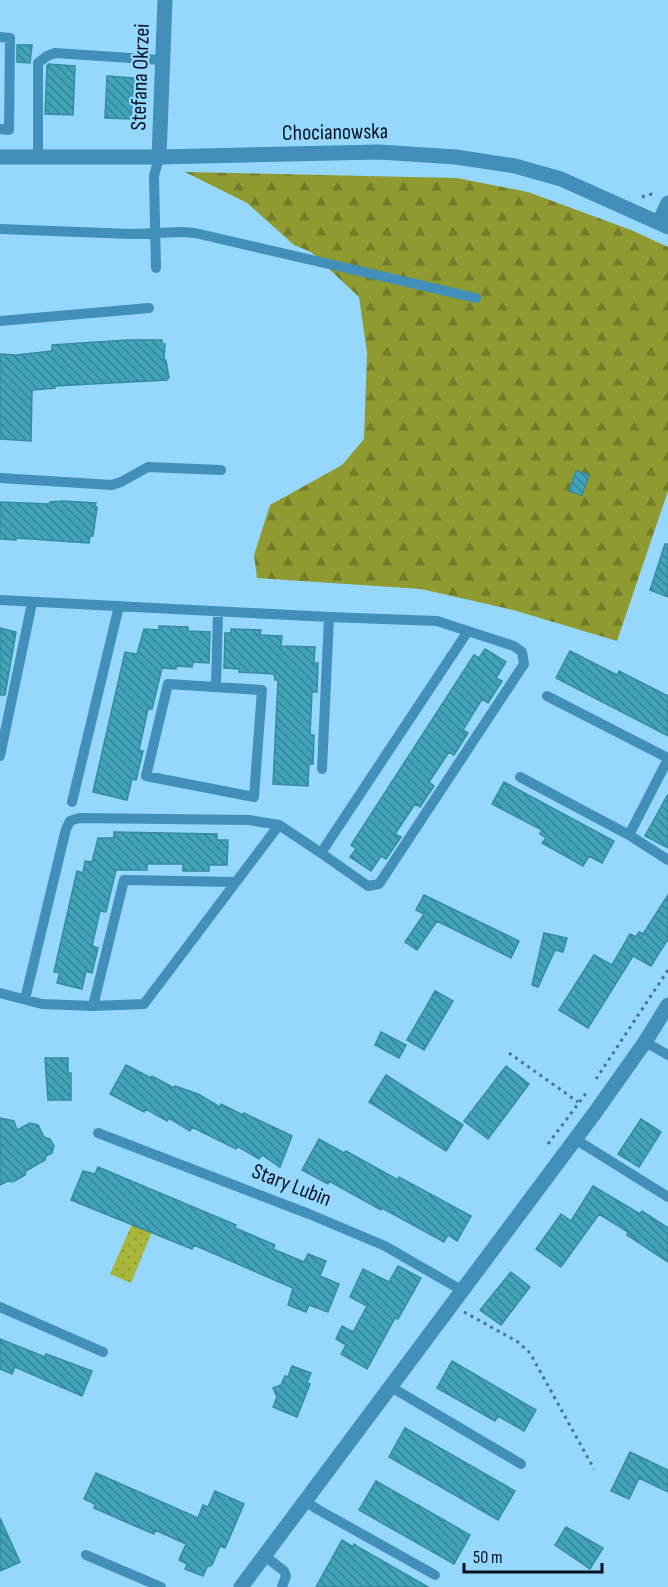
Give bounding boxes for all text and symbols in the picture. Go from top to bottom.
street label: Stefana Okrzei [125,23,156,131]
street label: Chocianowska [282,118,388,147]
street label: Stary Lubin [248,1158,335,1213]
scale bar [464,1536,602,1574]
text: 50 m [473,1547,503,1568]

